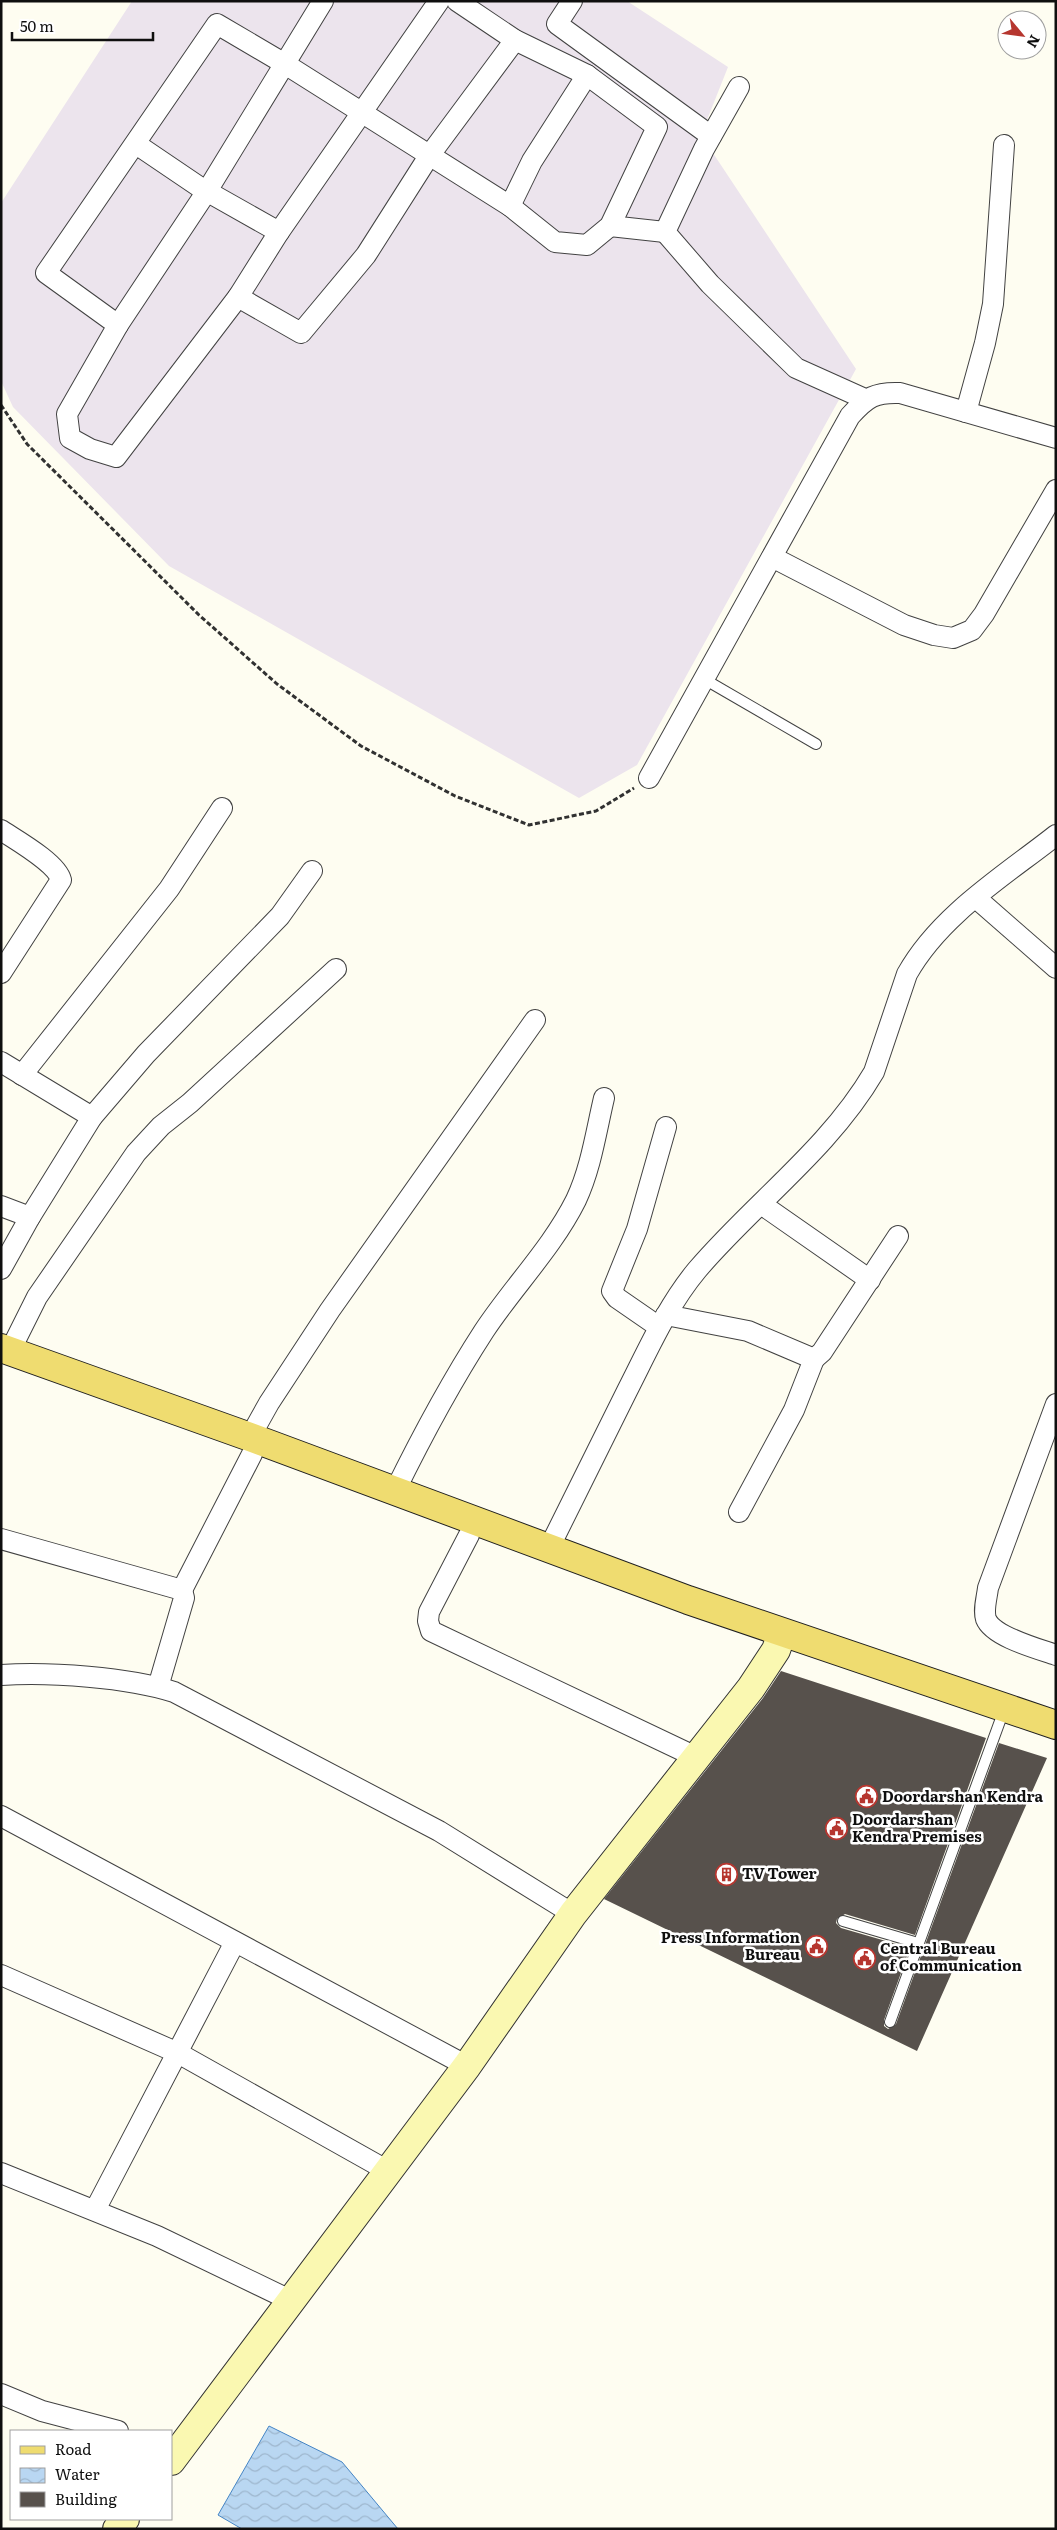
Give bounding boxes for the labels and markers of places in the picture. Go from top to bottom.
place label: Doordarshan Kendra [882,1784,1044,1807]
public building icon: Doordarshan Kendra [854,1785,878,1809]
place label: Doordarshan Kendra Premises [852,1807,982,1847]
public building icon: Doordarshan Kendra Premises [824,1817,848,1841]
place label: TV Tower [742,1861,817,1884]
building icon: TV Tower [714,1862,738,1886]
place label: Press Information Bureau [661,1925,801,1965]
public building icon: Press Information Bureau [804,1935,828,1959]
place label: Central Bureau of Communication [880,1936,1023,1976]
public building icon: Central Bureau of Communication [852,1946,876,1970]

